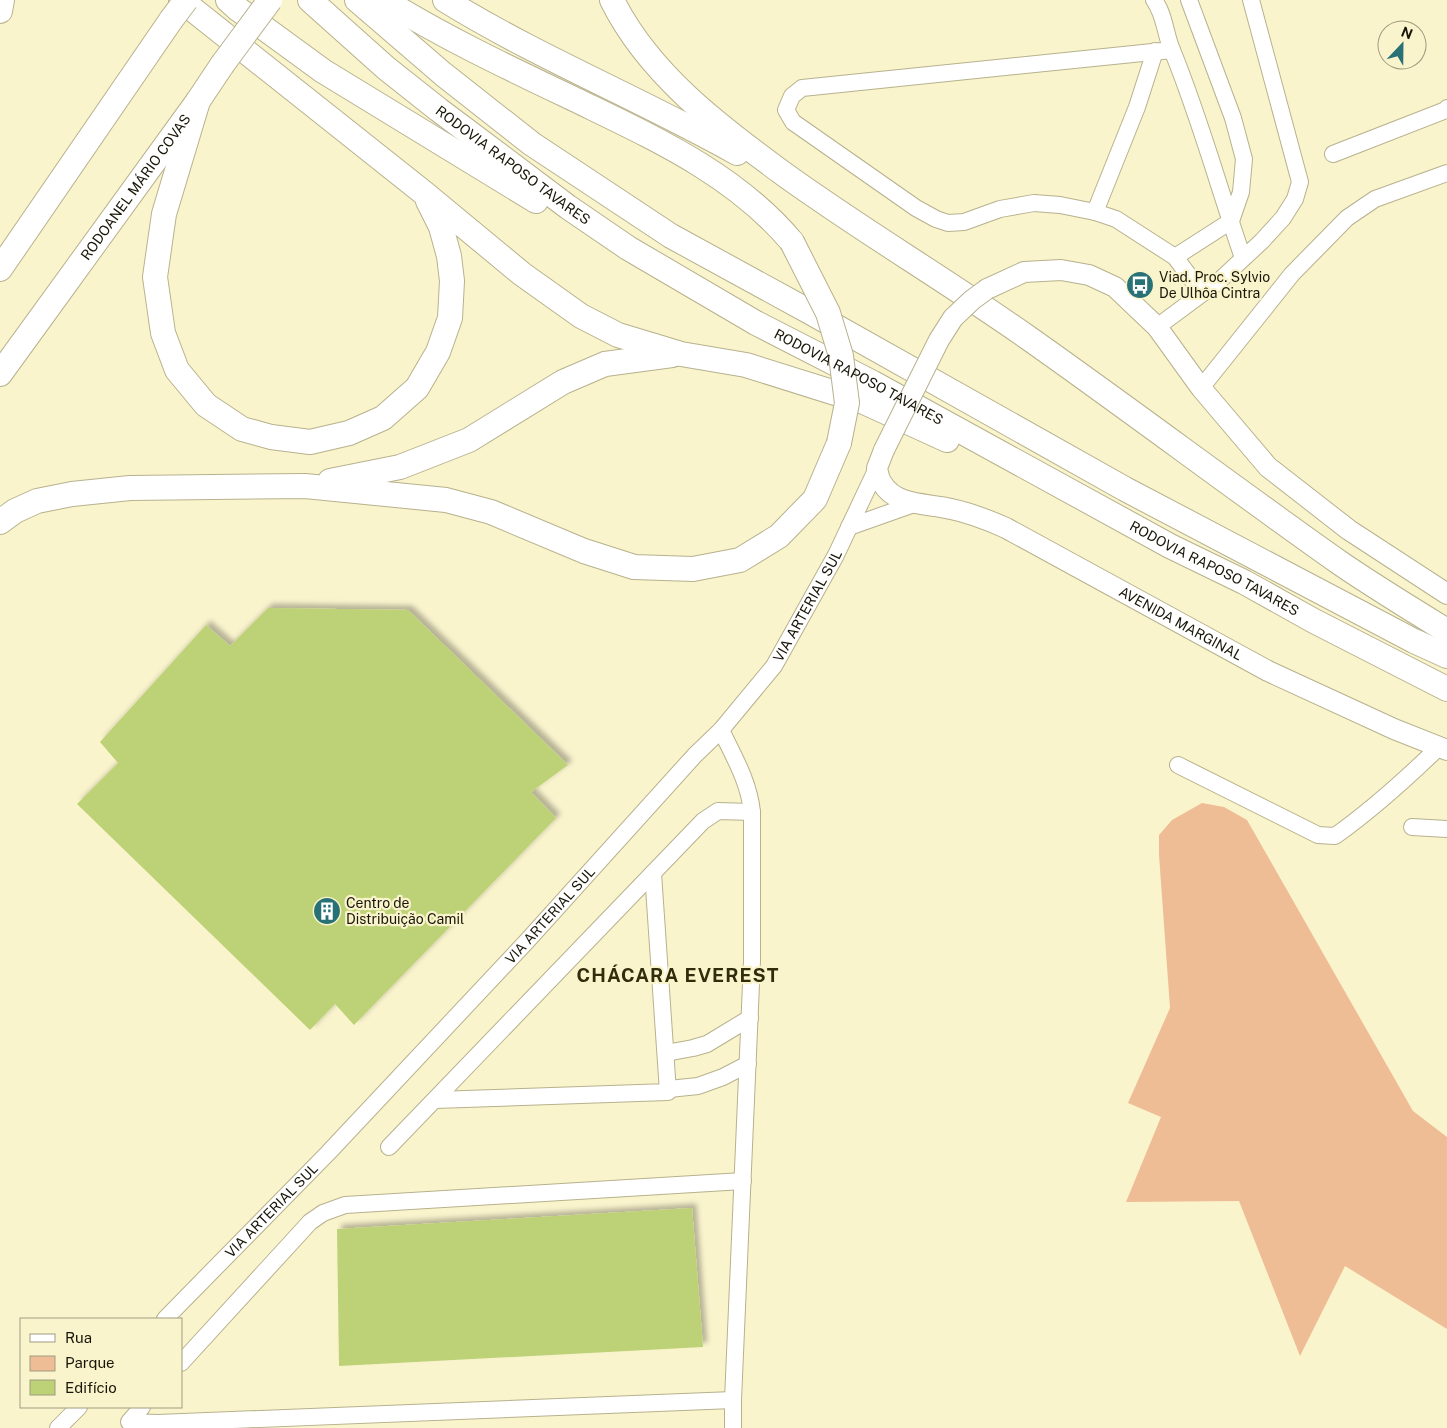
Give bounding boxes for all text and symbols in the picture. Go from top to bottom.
north arrow [1377,20,1427,70]
text: N [1399,23,1415,42]
street label: RODOVIA RAPOSO TAVARES [433,102,593,228]
street label: RODOANEL MÁRIO COVAS [77,111,194,263]
place label: Viad. Proc. Sylvio De Ulhôa Cintra [1159,269,1270,301]
bus stop icon: Viad. Proc. Sylvio De Ulhôa Cintra [1125,270,1155,300]
street label: RODOVIA RAPOSO TAVARES [772,326,946,428]
street label: RODOVIA RAPOSO TAVARES [1127,518,1302,619]
street label: VIA ARTERIAL SUL [770,548,845,665]
street label: AVENIDA MARGINAL [1116,583,1245,664]
street label: VIA ARTERIAL SUL [502,863,598,967]
place label: Centro de Distribuição Camil [346,895,464,927]
building icon: Centro de Distribuição Camil [312,896,342,926]
district label: CHÁCARA EVEREST [577,964,779,986]
street label: VIA ARTERIAL SUL [222,1160,321,1261]
legend [20,1318,182,1408]
text: Rua [65,1329,92,1346]
text: Parque [65,1354,115,1371]
text: Edifício [65,1379,117,1396]

